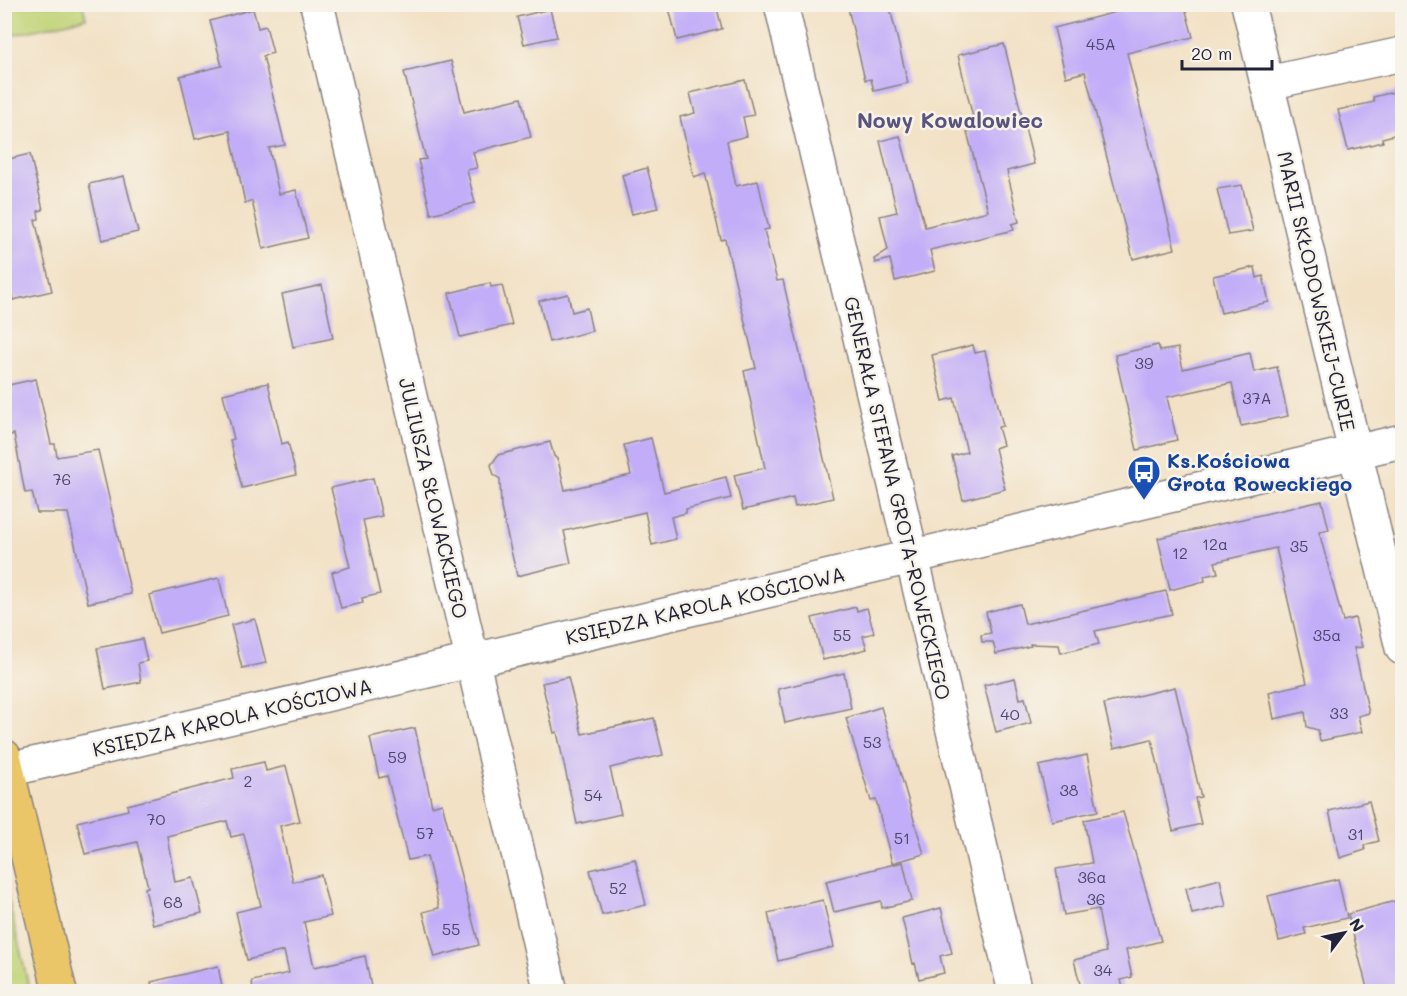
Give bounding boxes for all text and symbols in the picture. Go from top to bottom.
house number: 45A [1086,33,1116,54]
scale bar [1182,33,1272,71]
text: 20 m [1191,41,1232,65]
district label: Nowy Kowalowiec [857,106,1043,134]
street label: MARII SKŁODOWSKIEJ-CURIE [1272,148,1362,434]
street label: GENERAŁA STEFANA GROTA-ROWECKIEGO [839,294,957,702]
house number: 39 [1135,352,1153,373]
street label: JULIUSZA SŁOWACKIEGO [394,375,474,621]
house number: 37A [1242,387,1272,408]
place label: Ks.Kościowa Grota Roweckiego [1167,447,1352,496]
bus stop icon: Ks.Kościowa Grota Roweckiego [1126,454,1162,501]
house number: 76 [53,468,71,489]
house number: 12a [1202,533,1228,554]
house number: 35 [1290,535,1308,556]
house number: 12 [1172,542,1188,563]
street label: KSIĘDZA KAROLA KOŚCIOWA [563,560,847,650]
house number: 55 [833,624,851,645]
house number: 35a [1313,624,1341,645]
street label: KSIĘDZA KAROLA KOŚCIOWA [90,672,374,762]
house number: 33 [1330,702,1348,723]
house number: 40 [1000,703,1020,724]
house number: 53 [863,731,881,752]
house number: 59 [388,746,406,767]
house number: 2 [244,770,252,791]
house number: 38 [1059,779,1079,800]
house number: 54 [584,784,603,805]
house number: 70 [147,808,166,829]
house number: 57 [416,822,434,843]
house number: 31 [1348,823,1364,844]
house number: 51 [894,827,910,848]
house number: 36a [1077,866,1107,887]
house number: 52 [609,877,627,898]
house number: 36 [1086,888,1106,909]
house number: 68 [163,891,183,912]
north arrow [1314,903,1374,963]
text: N [1345,914,1369,936]
house number: 55 [442,918,460,939]
house number: 34 [1094,959,1113,980]

